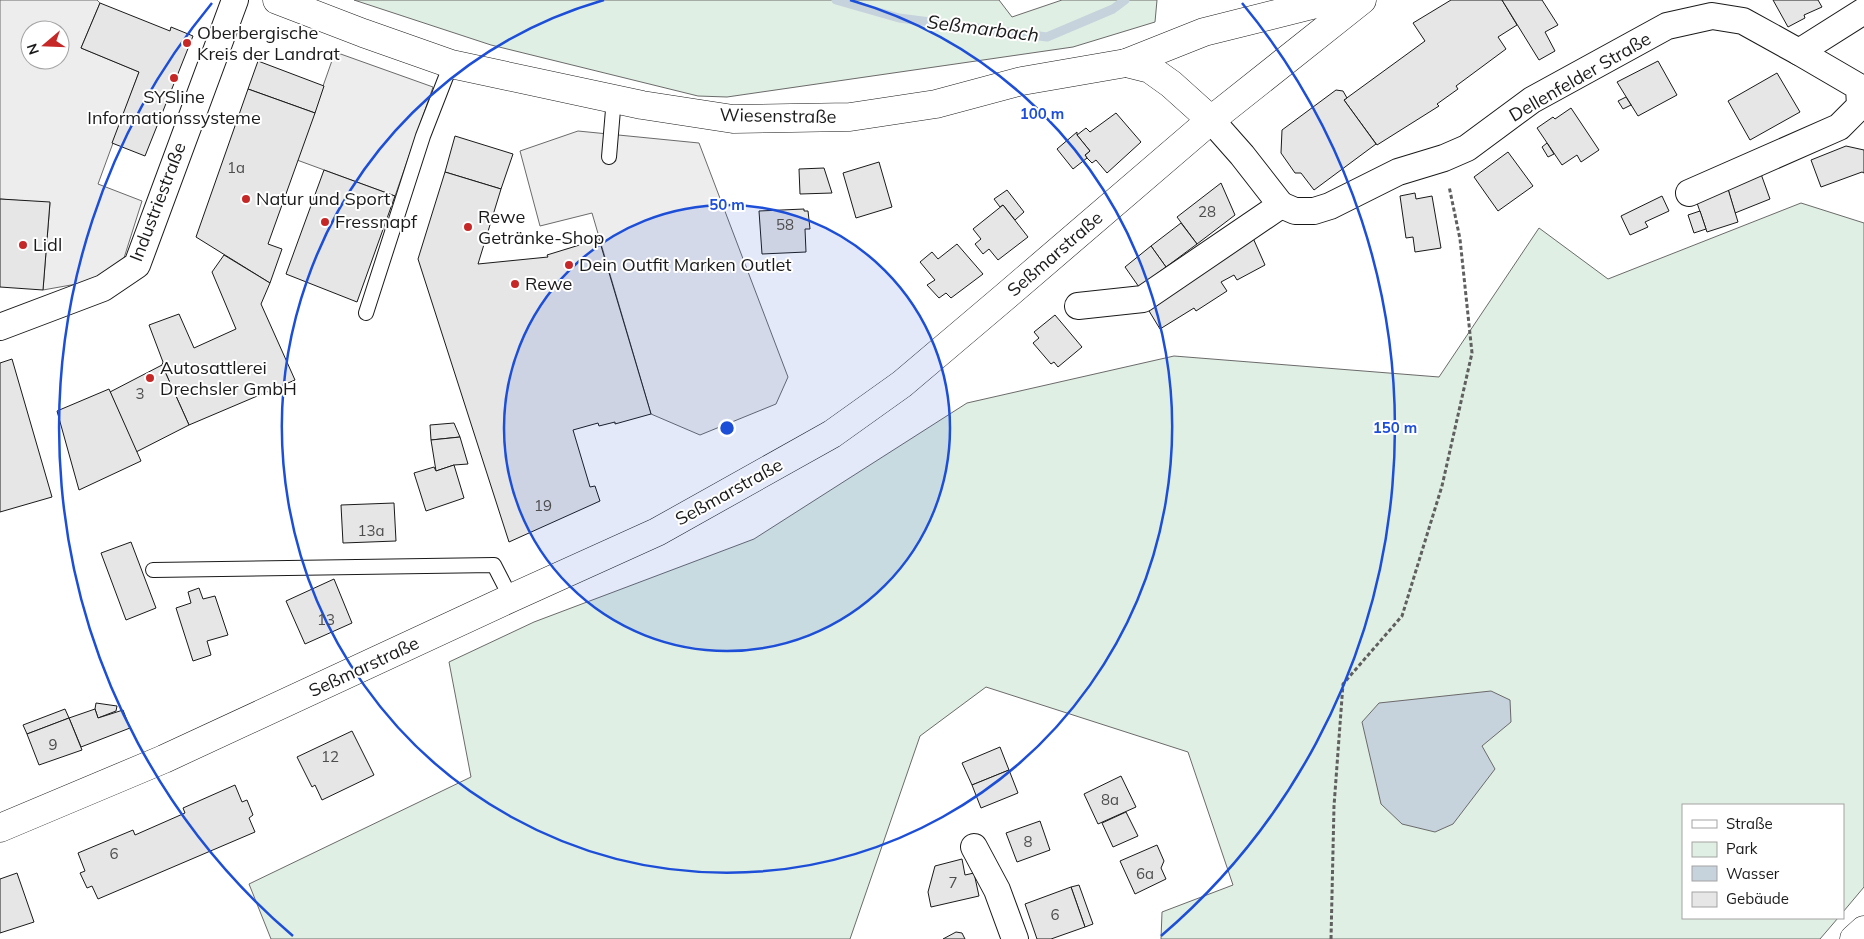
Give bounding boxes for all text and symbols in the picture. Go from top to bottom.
water label: Seßmarbach [926,9,1040,47]
north arrow [20,20,70,70]
place label: Oberbergische Kreis der Landrat [197,21,340,65]
street label: Dellenfelder Straße [1505,27,1655,126]
marker: Oberbergische Kreis der Landrat [181,37,193,49]
text: N [22,41,43,57]
marker: SYSline Informationssysteme [168,72,180,84]
place label: SYSline Informationssysteme [87,85,261,129]
street label: Wiesenstraße [719,103,837,128]
text: 100 m [1020,104,1064,123]
street label: Industriestraße [124,139,191,265]
house number: 1a [227,158,245,177]
place label: Natur und Sport [256,187,390,210]
marker: Natur und Sport [240,193,252,205]
text: 50 m [709,195,745,214]
house number: 28 [1198,202,1216,221]
place label: Rewe Getränke-Shop [478,205,604,249]
street label: Seßmarstraße [1002,206,1107,301]
place label: Fressnapf [335,210,418,233]
house number: 58 [776,215,794,234]
marker: Fressnapf [319,216,331,228]
marker: Rewe Getränke-Shop [462,221,474,233]
place label: Lidl [33,233,62,256]
marker: Lidl [17,239,29,251]
place label: Dein Outfit Marken Outlet [579,253,792,276]
marker: Dein Outfit Marken Outlet [563,259,575,271]
place label: Rewe [525,272,572,295]
marker: Rewe [509,278,521,290]
place label: Autosattlerei Drechsler GmbH [160,356,297,400]
marker: Autosattlerei Drechsler GmbH [144,372,156,384]
house number: 3 [135,384,145,403]
text: 150 m [1373,418,1417,437]
centre of rings [718,419,736,437]
street label: Seßmarstraße [671,453,786,530]
house number: 19 [534,496,552,515]
house number: 13a [357,521,385,540]
house number: 13 [317,610,335,629]
street label: Seßmarstraße [305,631,423,702]
house number: 9 [48,735,58,754]
house number: 12 [321,747,339,766]
house number: 8a [1101,790,1119,809]
legend [1682,804,1844,919]
text: Straße [1726,814,1773,833]
house number: 8 [1023,832,1033,851]
text: Park [1726,839,1758,858]
house number: 6 [109,844,119,863]
house number: 6a [1136,864,1154,883]
text: Wasser [1726,864,1780,883]
house number: 7 [948,873,958,892]
text: Gebäude [1726,889,1789,908]
house number: 6 [1050,905,1060,924]

